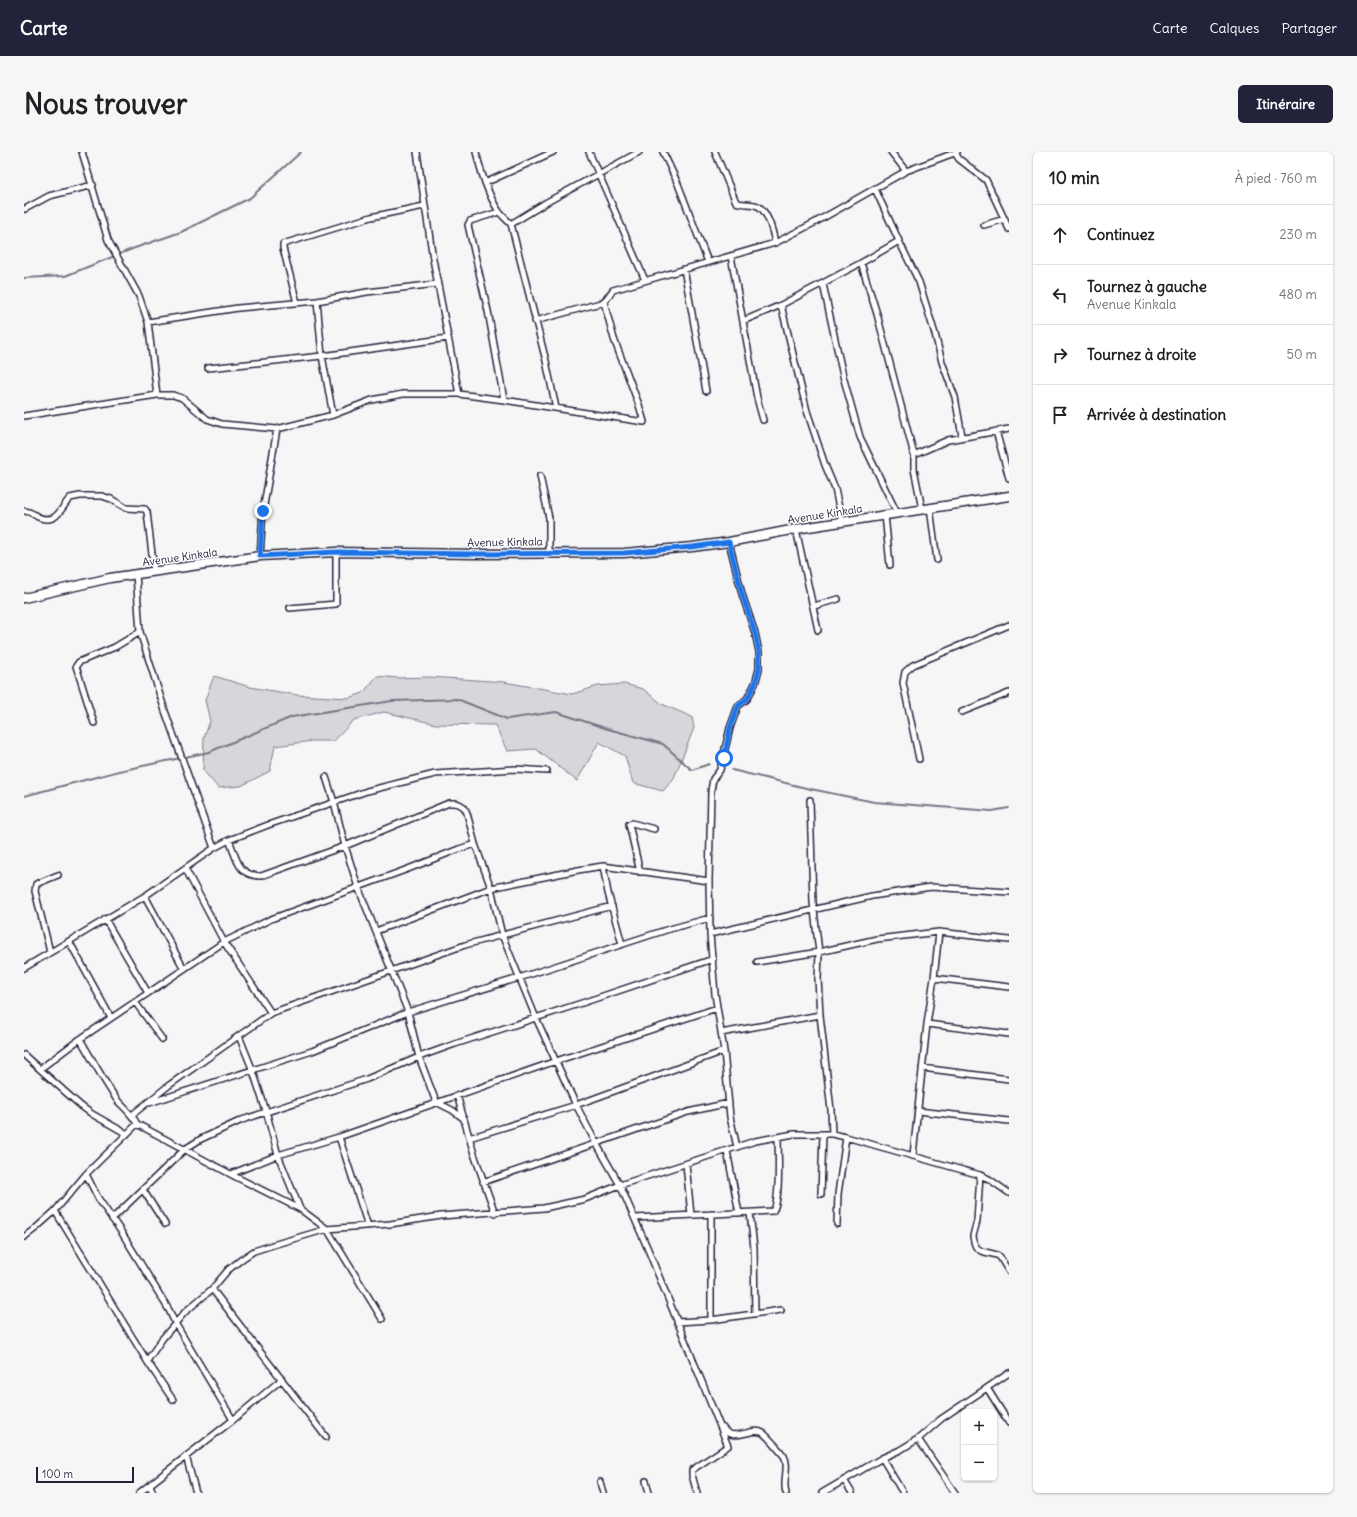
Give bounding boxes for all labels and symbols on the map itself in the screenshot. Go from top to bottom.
street label: Avenue Kinkala [787,501,863,527]
route end [254,502,272,520]
street label: Avenue Kinkala [467,534,543,550]
street label: Avenue Kinkala [142,545,218,569]
route start [715,749,733,767]
scale bar [36,1465,134,1484]

